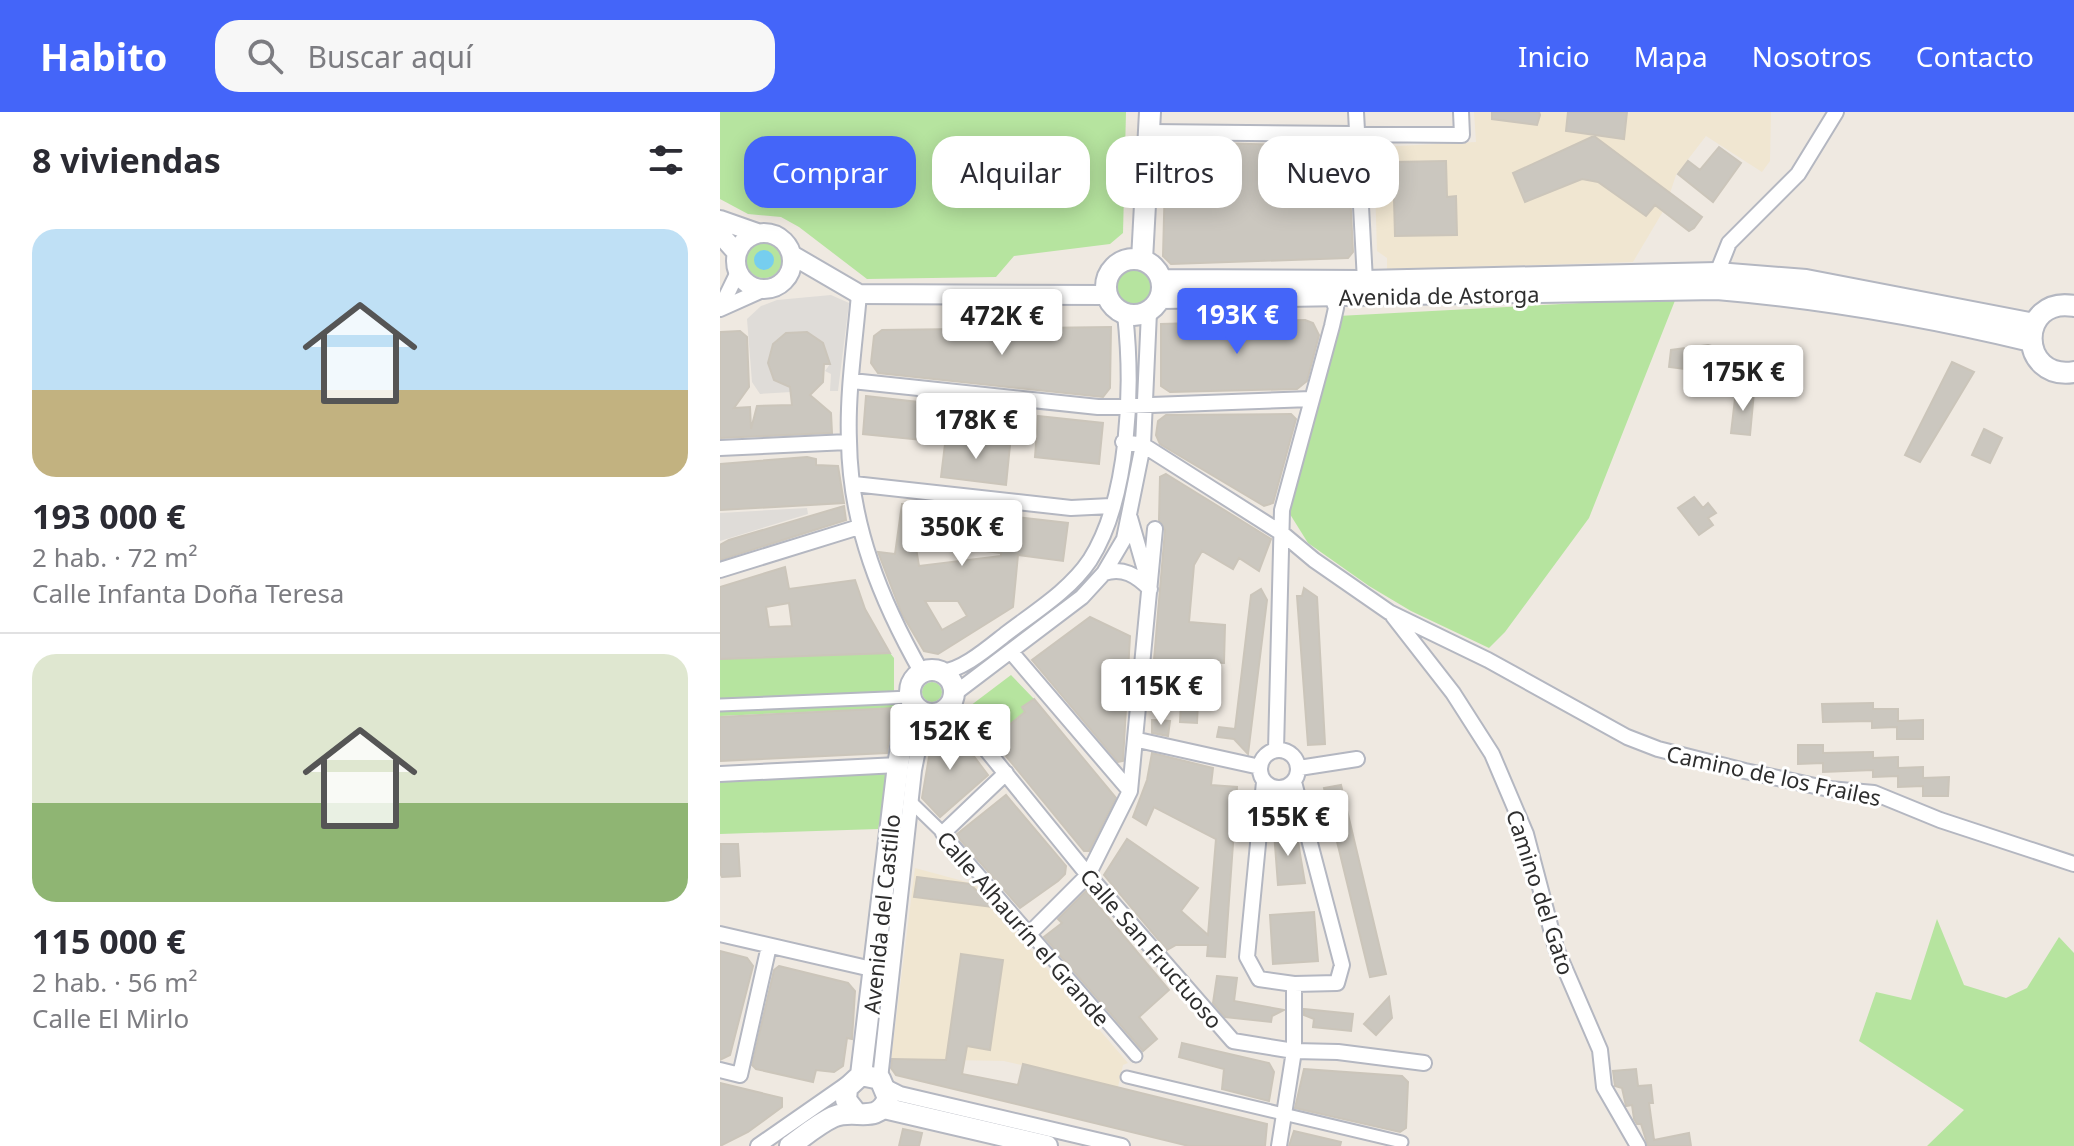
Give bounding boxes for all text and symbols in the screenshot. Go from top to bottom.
search box [215,20,775,92]
text: Habito [40,30,167,82]
icon: search [243,34,287,78]
text: Buscar aquí [307,36,473,77]
text: Inicio [1518,37,1590,75]
text: Mapa [1634,37,1708,75]
text: Nosotros [1752,37,1872,75]
text: Contacto [1916,37,2034,75]
chip: Comprar [744,136,916,208]
chip: Alquilar [932,136,1090,208]
chip: Filtros [1106,136,1242,208]
chip: Nuevo [1258,136,1399,208]
text: 8 viviendas [32,137,221,183]
icon: filters [644,138,688,182]
street label: Avenida de Astorga [1338,278,1540,312]
icon: home [288,281,432,425]
pin: 193K € [1172,288,1302,356]
pin: 472K € [937,289,1067,357]
text: 193K € [1195,296,1279,332]
text: 472K € [960,297,1044,333]
pin: 175K € [1678,345,1808,413]
text: 175K € [1701,353,1785,389]
pin: 178K € [911,393,1041,461]
text: 178K € [934,401,1018,437]
text: 193 000 € [32,493,186,539]
pin: 350K € [897,500,1027,568]
text: 350K € [920,508,1004,544]
text: 2 hab. · 72 m² [32,539,198,575]
text: Calle Infanta Doña Teresa [32,575,344,611]
pin: 115K € [1096,659,1226,727]
text: 115K € [1119,667,1203,703]
pin: 152K € [885,704,1015,772]
icon: home [288,706,432,850]
text: 152K € [908,712,992,748]
street label: Camino de los Frailes [1664,738,1884,812]
pin: 155K € [1223,790,1353,858]
text: 155K € [1246,798,1330,834]
street label: Camino del Gato [1500,806,1582,978]
street label: Avenida del Castillo [856,813,906,1015]
street label: Calle Alhaurín el Grande [931,824,1117,1032]
street label: Calle San Fructuoso [1074,862,1230,1034]
text: 115 000 € [32,918,186,964]
text: 2 hab. · 56 m² [32,964,198,1000]
text: Calle El Mirlo [32,1000,189,1036]

